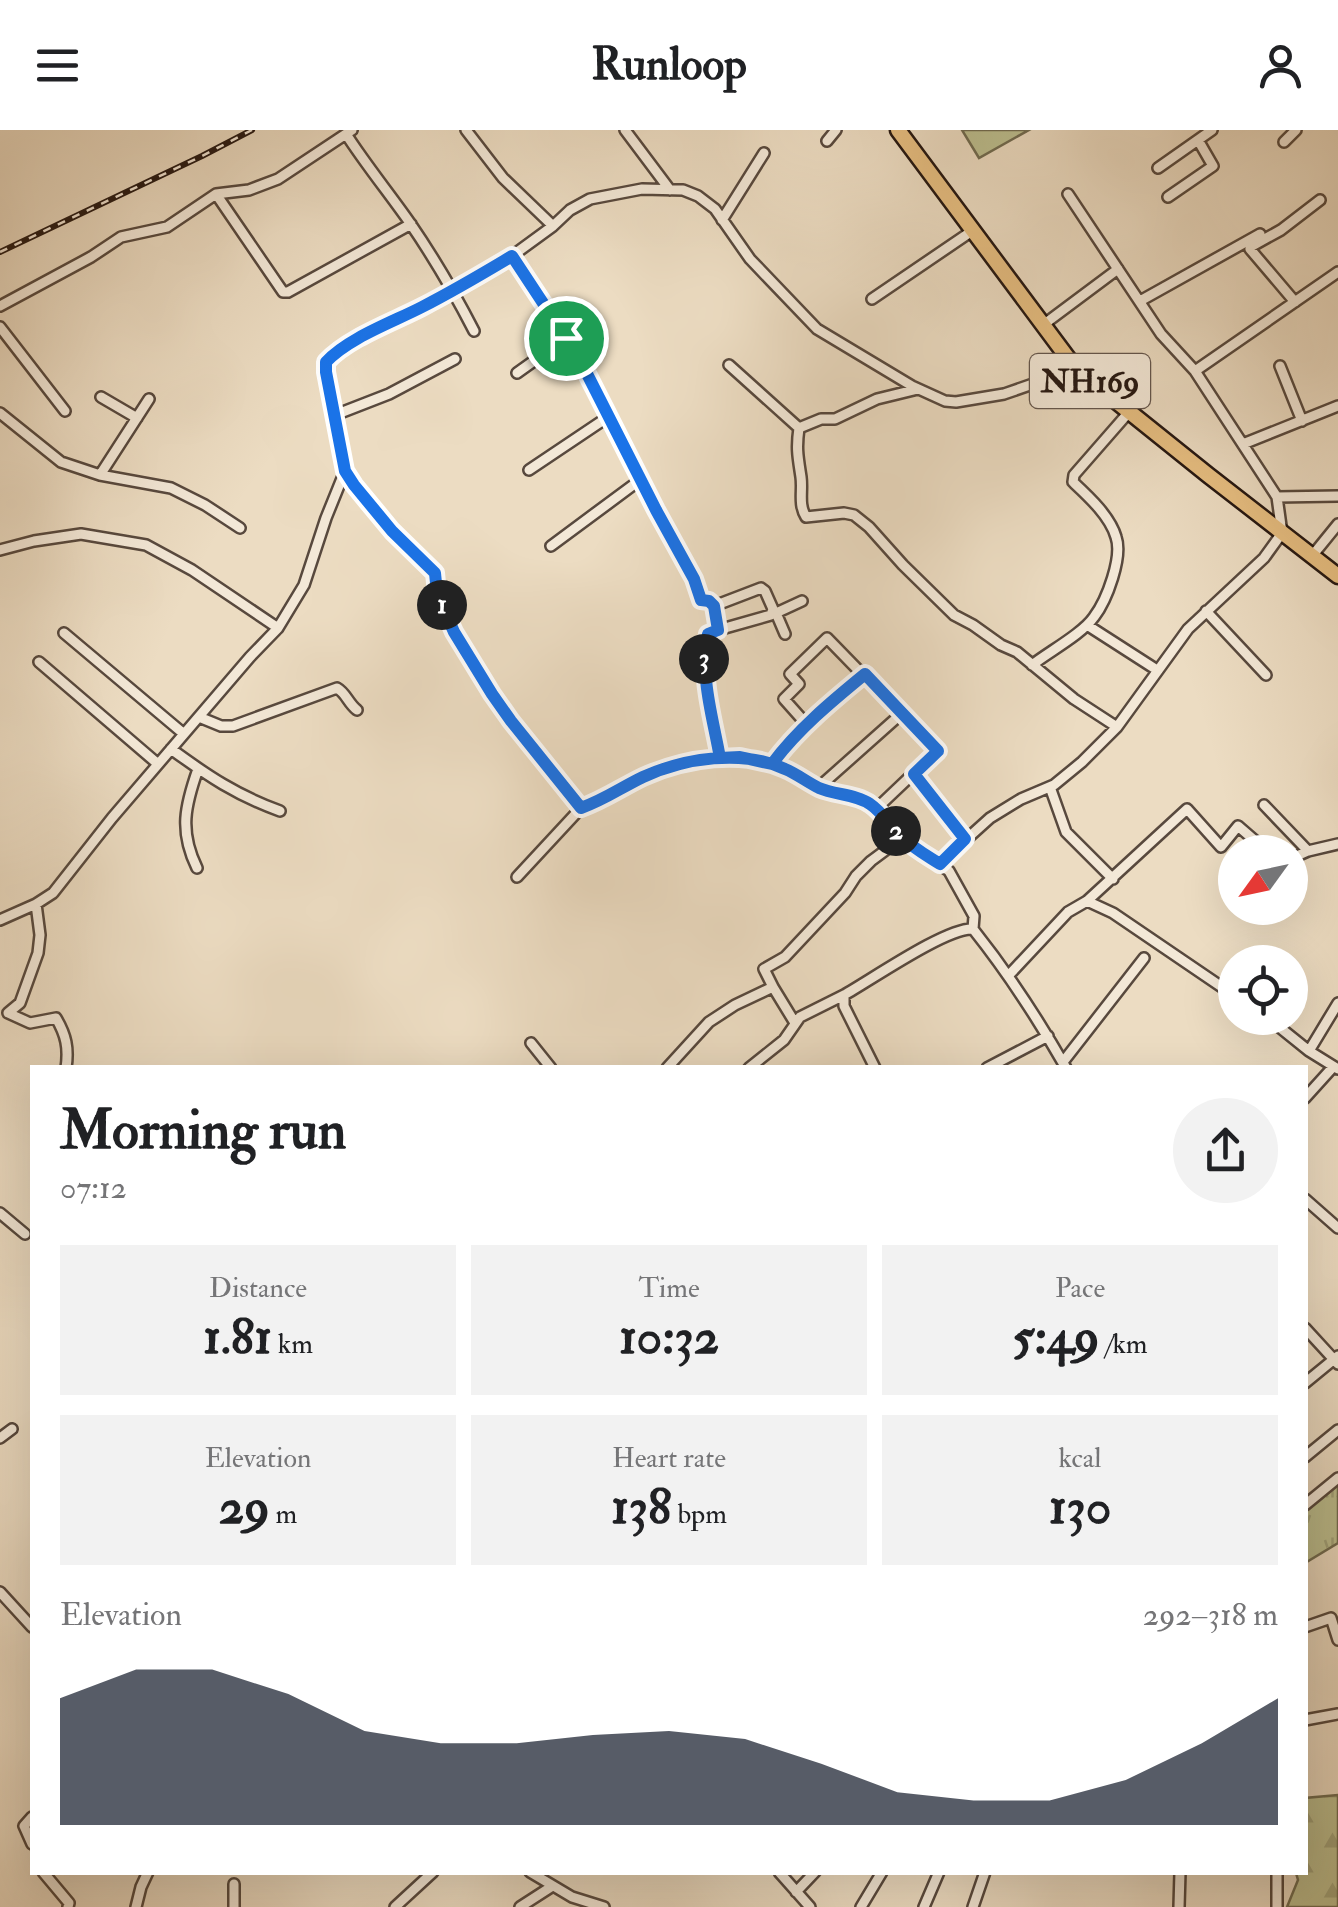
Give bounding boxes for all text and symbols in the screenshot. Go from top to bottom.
text: Runloop [591,37,747,93]
icon: menu [30,38,85,93]
icon: person [1253,38,1308,93]
pin [524,296,609,381]
icon: arrive [539,311,594,366]
road number: NH169 [1030,354,1150,408]
pin: 1 [417,580,467,630]
text: 1 [437,587,447,622]
pin: 3 [679,634,729,684]
text: 3 [699,641,709,676]
pin: 2 [871,806,921,856]
text: 2 [889,813,903,848]
north arrow [1218,835,1308,925]
map controls [1218,835,1308,1035]
button: locate [1218,945,1308,1035]
text: Morning run [60,1096,346,1165]
button: share [1173,1098,1278,1203]
text: 07:12 [60,1168,127,1208]
text: Distance [209,1271,307,1306]
text: Time [638,1271,700,1306]
text: Pace [1055,1271,1105,1306]
text: 1.81 [203,1306,272,1369]
text: 10:32 [619,1306,719,1369]
text: 5:49 [1012,1306,1099,1369]
text: km [272,1327,313,1362]
text: /km [1099,1327,1148,1362]
text: Elevation [205,1441,311,1476]
text: Heart rate [612,1441,726,1476]
text: kcal [1059,1441,1101,1476]
text: 29 [219,1476,270,1539]
text: 138 [611,1476,671,1539]
text: 130 [1049,1476,1111,1539]
text: m [270,1497,297,1532]
text: bpm [671,1497,727,1532]
text: Elevation [60,1595,182,1635]
text: 292–318 m [1143,1595,1278,1635]

